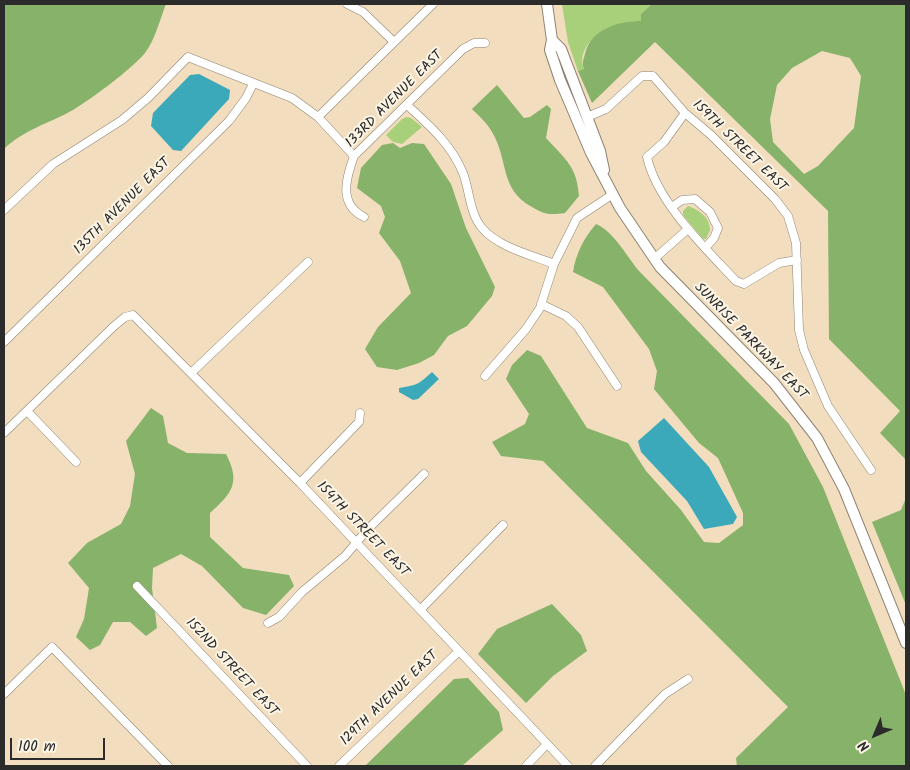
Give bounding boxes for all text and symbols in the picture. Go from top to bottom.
street label: 133RD AVENUE EAST [343,48,447,152]
street label: 159TH STREET EAST [688,97,790,197]
street label: 135TH AVENUE EAST [71,155,175,259]
street label: SUNRISE PARKWAY EAST [690,280,810,404]
street label: 154TH STREET EAST [312,479,412,581]
street label: 152ND STREET EAST [181,615,281,721]
street label: 129TH AVENUE EAST [338,648,442,750]
north arrow [850,710,900,760]
scale bar [12,728,108,760]
text: 100 m [18,735,56,759]
text: N [853,735,875,757]

